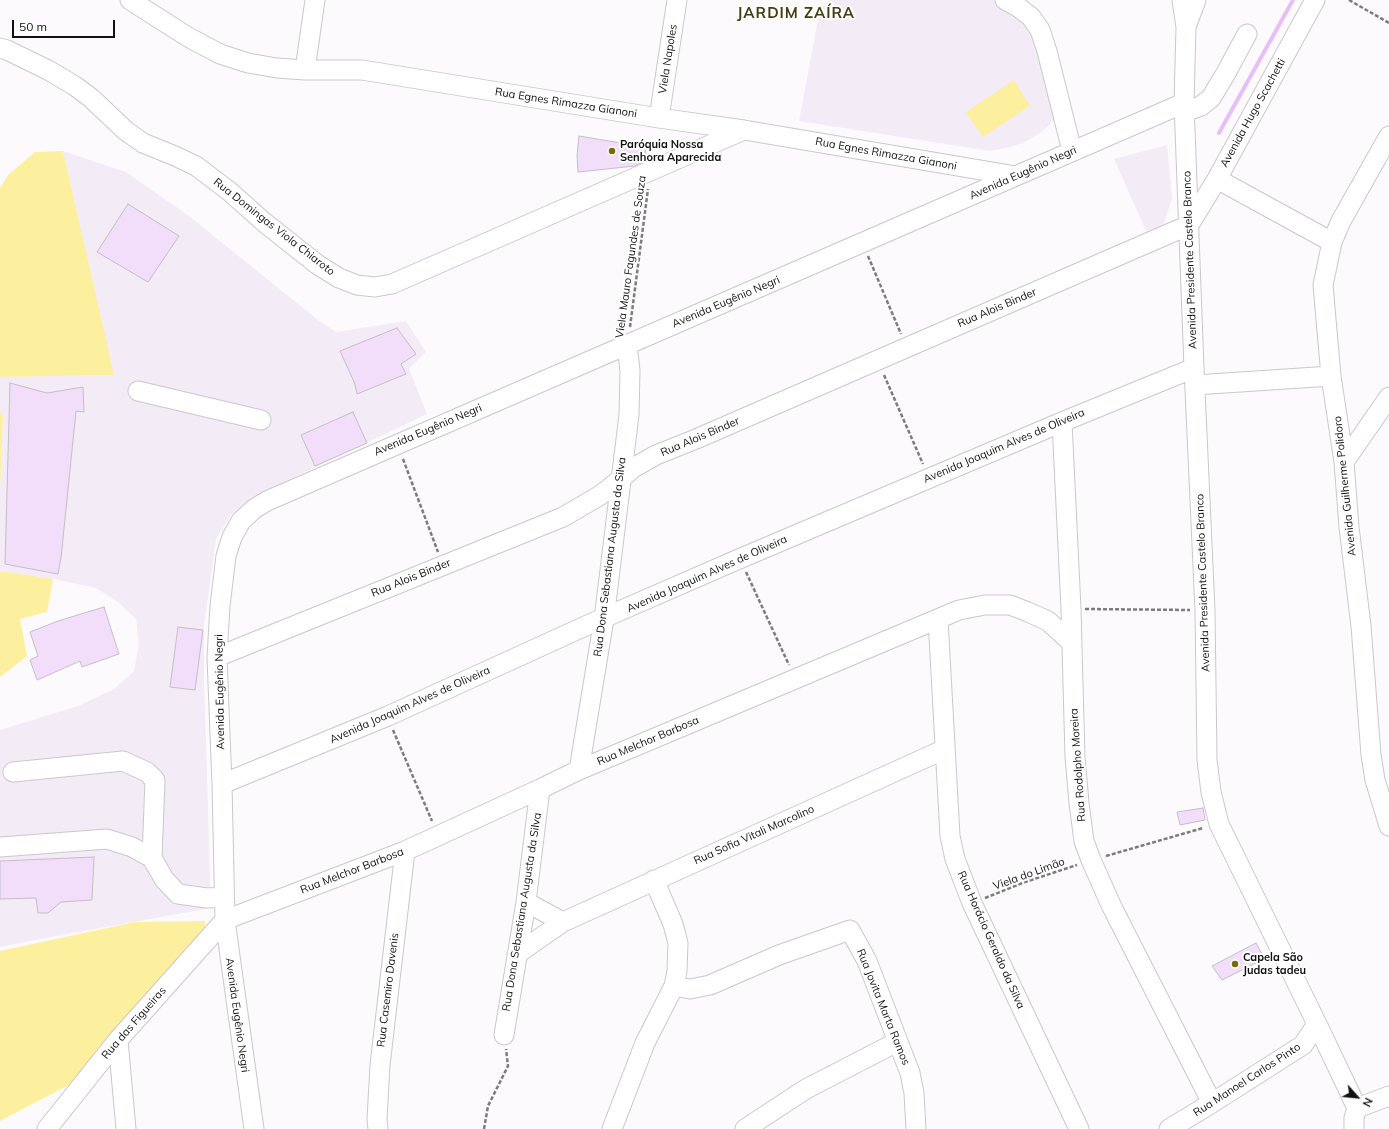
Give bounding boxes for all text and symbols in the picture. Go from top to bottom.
district label: JARDIM ZAÍRA [737,4,855,22]
scale bar [14,12,117,38]
text: 50 m [19,19,47,34]
street label: Viela Napoles [656,23,680,95]
street label: Avenida Hugo Scachetti [1218,56,1288,170]
street label: Rua Egnes Rimazza Gianoni [494,85,638,121]
street label: Rua Egnes Rimazza Gianoni [814,135,958,173]
place label: Paróquia Nossa Senhora Aparecida [620,138,721,164]
street label: Avenida Eugênio Negri [967,143,1079,203]
marker: Paróquia Nossa Senhora Aparecida [607,146,617,156]
street label: Avenida Presidente Castelo Branco [1180,171,1200,349]
street label: Viela Mauro Fagundes de Souza [613,175,649,339]
street label: Rua Domingas Viola Chiaroto [211,176,337,278]
street label: Avenida Eugênio Negri [670,273,782,331]
street label: Rua Alois Binder [956,285,1038,331]
street label: Avenida Eugênio Negri [372,401,484,459]
street label: Avenida Joaquim Alves de Oliveira [921,406,1087,486]
street label: Rua Alois Binder [659,414,741,460]
street label: Avenida Guilherme Polidoro [1331,415,1359,557]
street label: Rua Dona Sebastiana Augusta da Silva [591,456,629,658]
street label: Avenida Presidente Castelo Branco [1193,494,1213,672]
street label: Avenida Joaquim Alves de Oliveira [625,533,789,615]
street label: Rua Alois Binder [369,556,453,600]
street label: Avenida Eugênio Negri [212,634,228,750]
street label: Avenida Joaquim Alves de Oliveira [328,664,492,746]
street label: Rua Rodolpho Moreira [1067,708,1089,822]
street label: Rua Melchor Barbosa [595,714,701,768]
street label: Rua Sofia Vitali Marcolino [692,802,816,868]
street label: Rua Dona Sebastiana Augusta da Silva [500,812,544,1012]
street label: Rua Melchor Barbosa [299,845,405,897]
street label: Viela do Limão [991,855,1067,893]
street label: Rua Horácio Geraldo da Silva [955,869,1027,1011]
street label: Rua Casemiro Davenis [374,932,402,1048]
street label: Rua Jovita Marta Ramos [854,947,912,1067]
place label: Capela São Judas tadeu [1243,951,1306,977]
street label: Avenida Eugênio Negri [222,957,252,1073]
marker: Capela São Judas tadeu [1230,959,1240,969]
street label: Rua das Figueiras [99,984,169,1062]
street label: Rua Manoel Carlos Pinto [1191,1040,1303,1120]
north arrow [1337,1077,1377,1117]
text: N [1360,1096,1376,1109]

